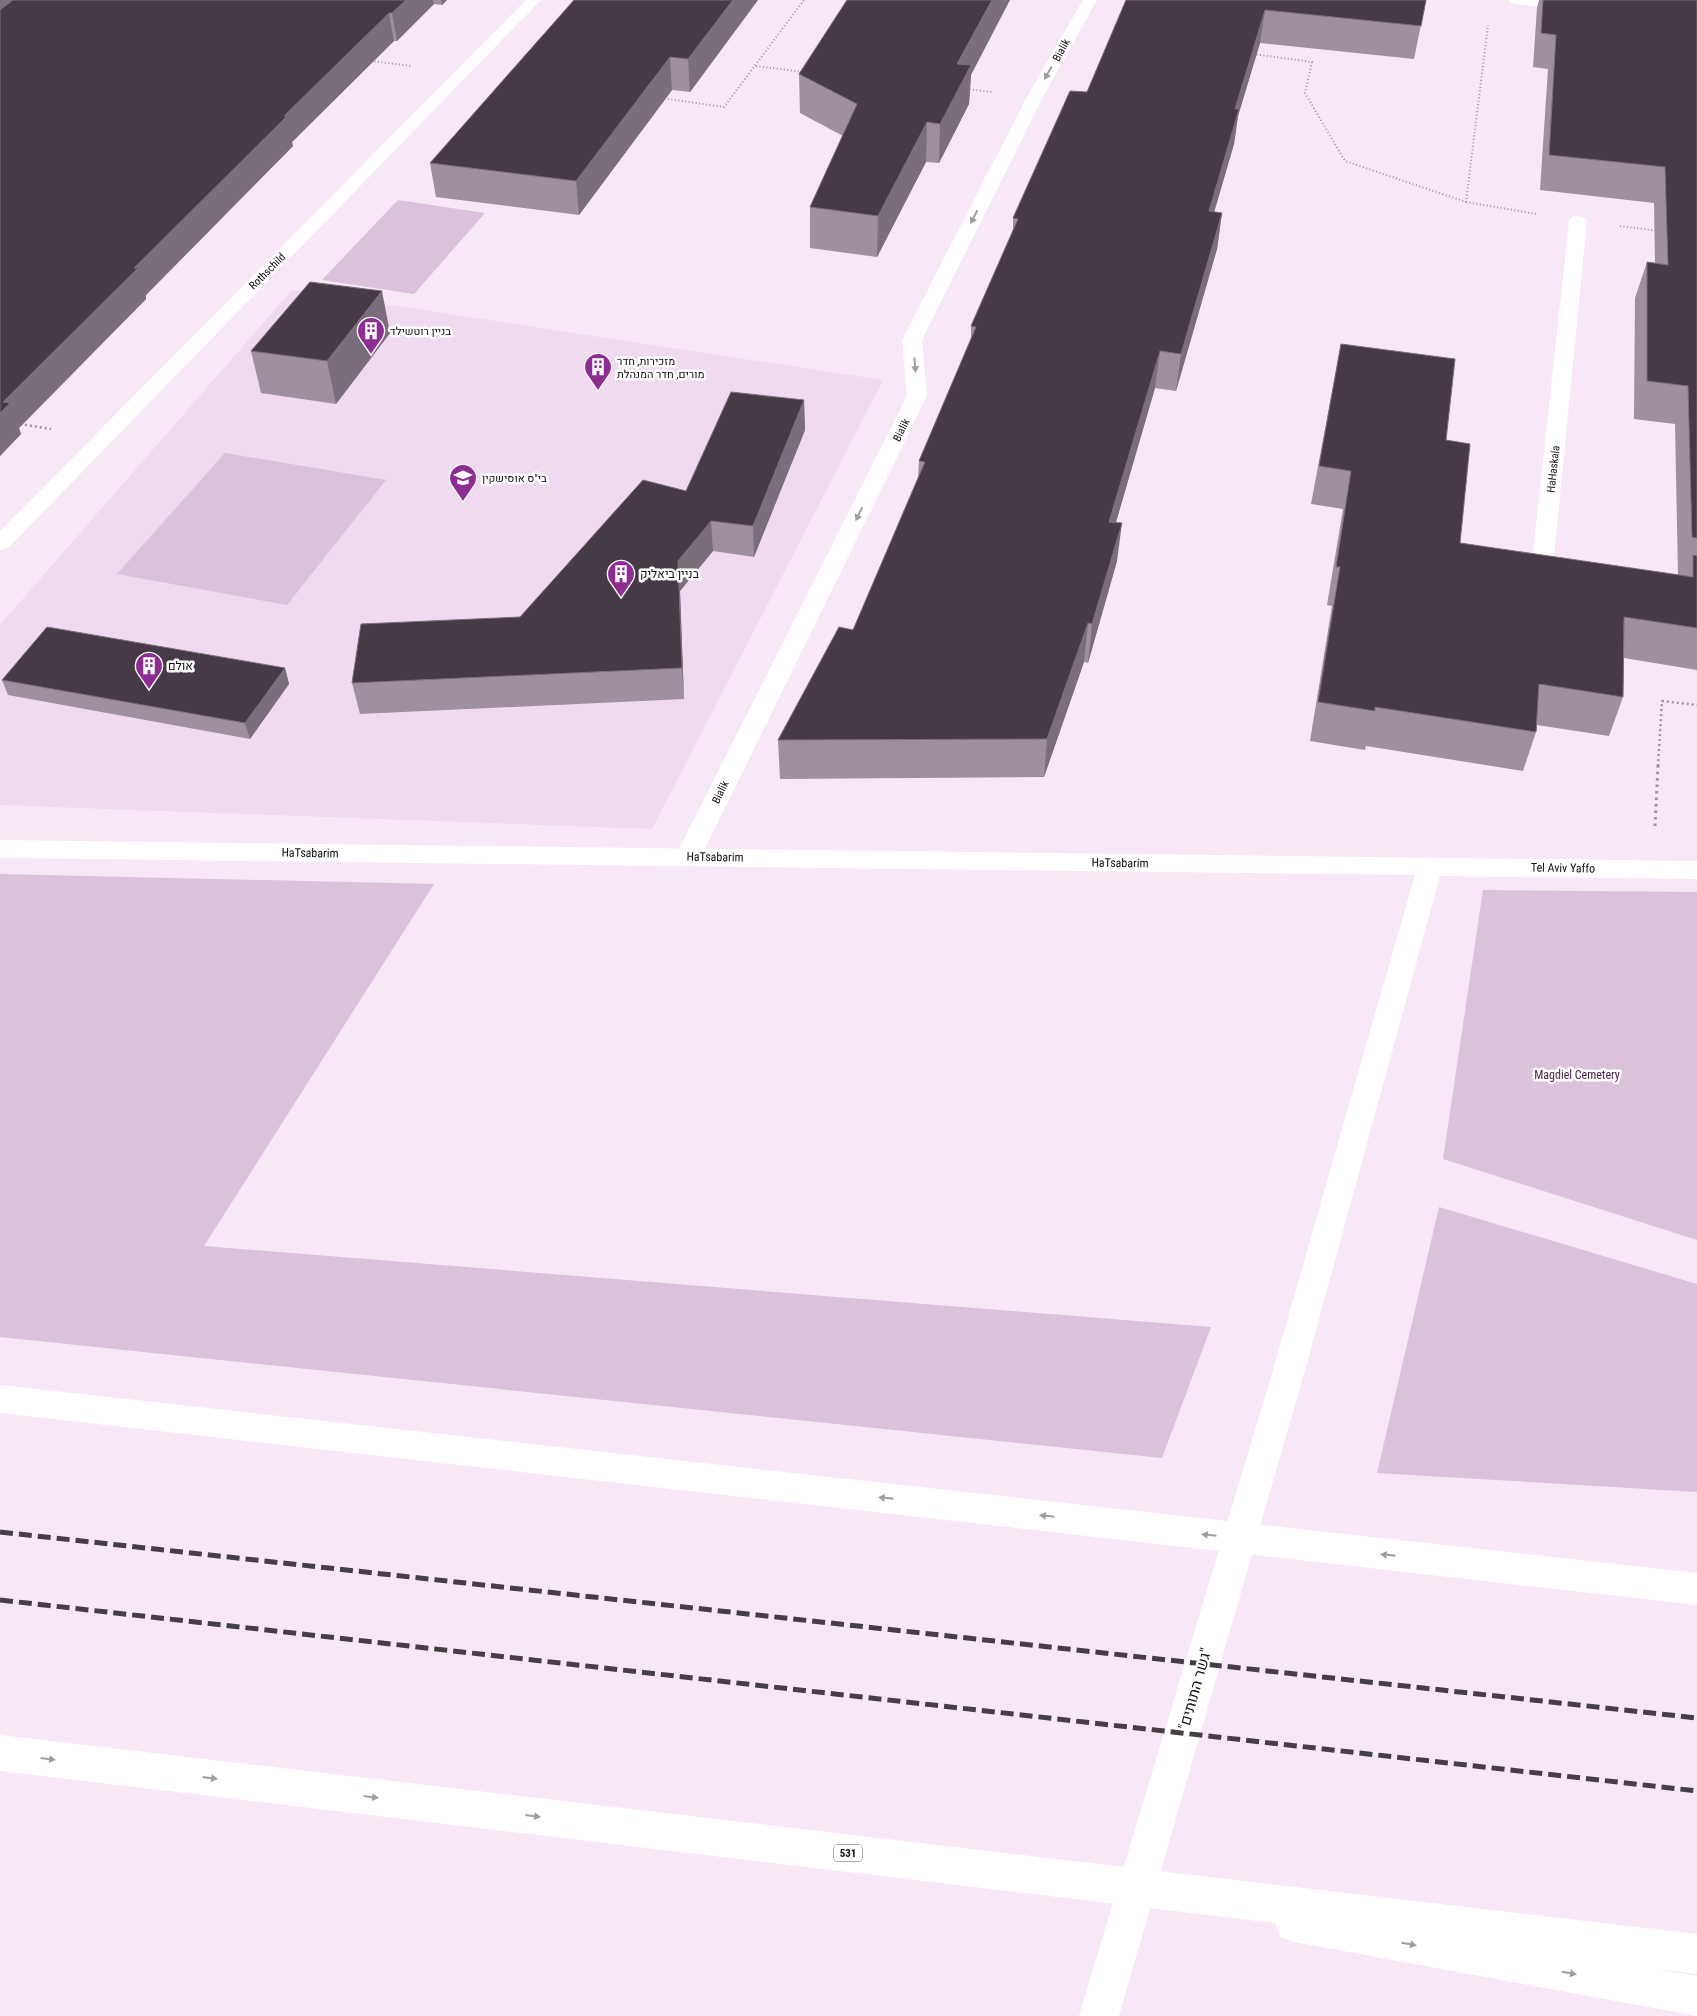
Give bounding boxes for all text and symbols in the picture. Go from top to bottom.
street label: Bialik [1050,37,1073,64]
one-way arrow [1044,66,1053,80]
one-way arrow [970,210,978,225]
street label: Rothschild [247,251,288,292]
building icon: בניין רוטשילד [356,316,386,355]
place label: בניין רוטשילד [390,325,451,338]
building icon: מזכירות, חדר מורים, חדר המנהלת [583,352,613,391]
place label: מזכירות, חדר מורים, חדר המנהלת [617,355,704,381]
one-way arrow [911,357,919,373]
street label: Bialik [890,417,913,444]
street label: HaHaskala [1545,445,1562,493]
school or university icon: בי"ס אוסישקין [448,463,478,502]
place label: בי"ס אוסישקין [482,472,547,485]
one-way arrow [855,507,863,521]
building icon: בניין ביאליק [606,559,636,598]
place label: בניין ביאליק [640,567,700,581]
building icon: אולם [134,651,164,690]
place label: אולם [168,659,193,673]
street label: Bialik [709,779,732,806]
street label: HaTsabarim [281,846,339,860]
street label: HaTsabarim [686,850,744,864]
street label: HaTsabarim [1091,856,1149,870]
street label: Tel Aviv Yaffo [1531,860,1595,876]
park label: Magdiel Cemetery [1534,1068,1620,1082]
one-way arrow [877,1494,893,1502]
one-way arrow [1039,1512,1055,1520]
one-way arrow [1200,1531,1216,1539]
one-way arrow [1379,1551,1395,1559]
street label: "גשר התותים" [1175,1646,1215,1732]
one-way arrow [41,1755,57,1763]
one-way arrow [202,1774,218,1782]
one-way arrow [363,1793,379,1801]
one-way arrow [525,1812,541,1820]
road number: 531 [834,1845,862,1862]
one-way arrow [1402,1940,1417,1948]
one-way arrow [1562,1969,1578,1977]

